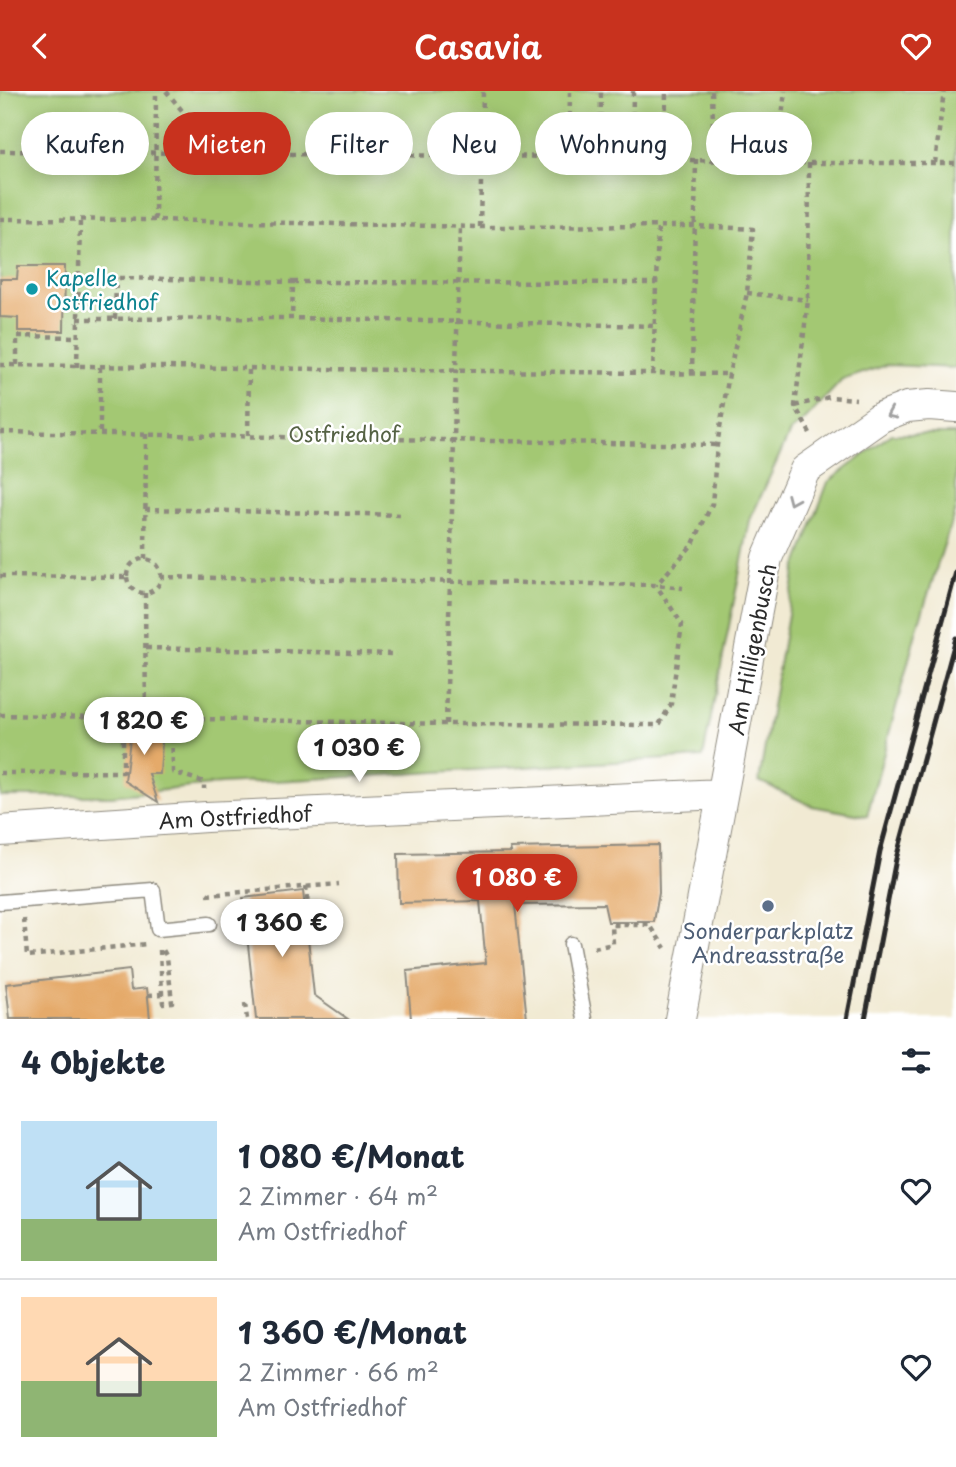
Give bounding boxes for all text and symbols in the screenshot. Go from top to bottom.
text: Casavia [414,22,542,70]
icon: back [21,27,59,65]
icon: heart [897,27,935,65]
chip: Kaufen [21,112,149,175]
chip: Mieten [163,112,291,175]
chip: Filter [305,112,413,175]
chip: Neu [427,112,521,175]
chip: Wohnung [535,112,692,175]
chip: Haus [706,112,812,175]
place label: Kapelle Ostfriedhof [46,261,159,317]
marker: Kapelle Ostfriedhof [24,281,40,297]
one-way arrow [885,406,898,420]
park label: Ostfriedhof [288,417,402,449]
one-way arrow [786,493,800,505]
street label: Am Hilligenbusch [719,560,783,738]
pin: 1 820 € [79,697,209,757]
text: 1 820 € [100,702,188,737]
pin: 1 030 € [294,725,424,784]
text: 1 030 € [313,729,405,764]
street label: Am Ostfriedhof [158,796,314,836]
pin: 1 080 € [452,855,582,914]
text: 1 080 € [472,859,562,894]
marker: Sonderparkplatz Andreasstraße [760,898,776,914]
pin: 1 360 € [217,899,347,959]
text: 1 360 € [236,904,328,939]
place label: Sonderparkplatz Andreasstraße [683,914,853,970]
text: 4 Objekte [21,1039,166,1084]
icon: filters [897,1042,935,1080]
text: 1 080 €/Monat [238,1133,465,1178]
icon: home [77,1149,161,1233]
icon: heart [897,1172,935,1210]
text: 2 Zimmer · 64 m² [238,1178,438,1213]
text: Am Ostfriedhof [238,1213,406,1248]
text: 1 360 €/Monat [238,1309,467,1354]
icon: home [77,1325,161,1409]
icon: heart [897,1348,935,1386]
text: 2 Zimmer · 66 m² [238,1354,439,1389]
text: Am Ostfriedhof [238,1389,406,1424]

